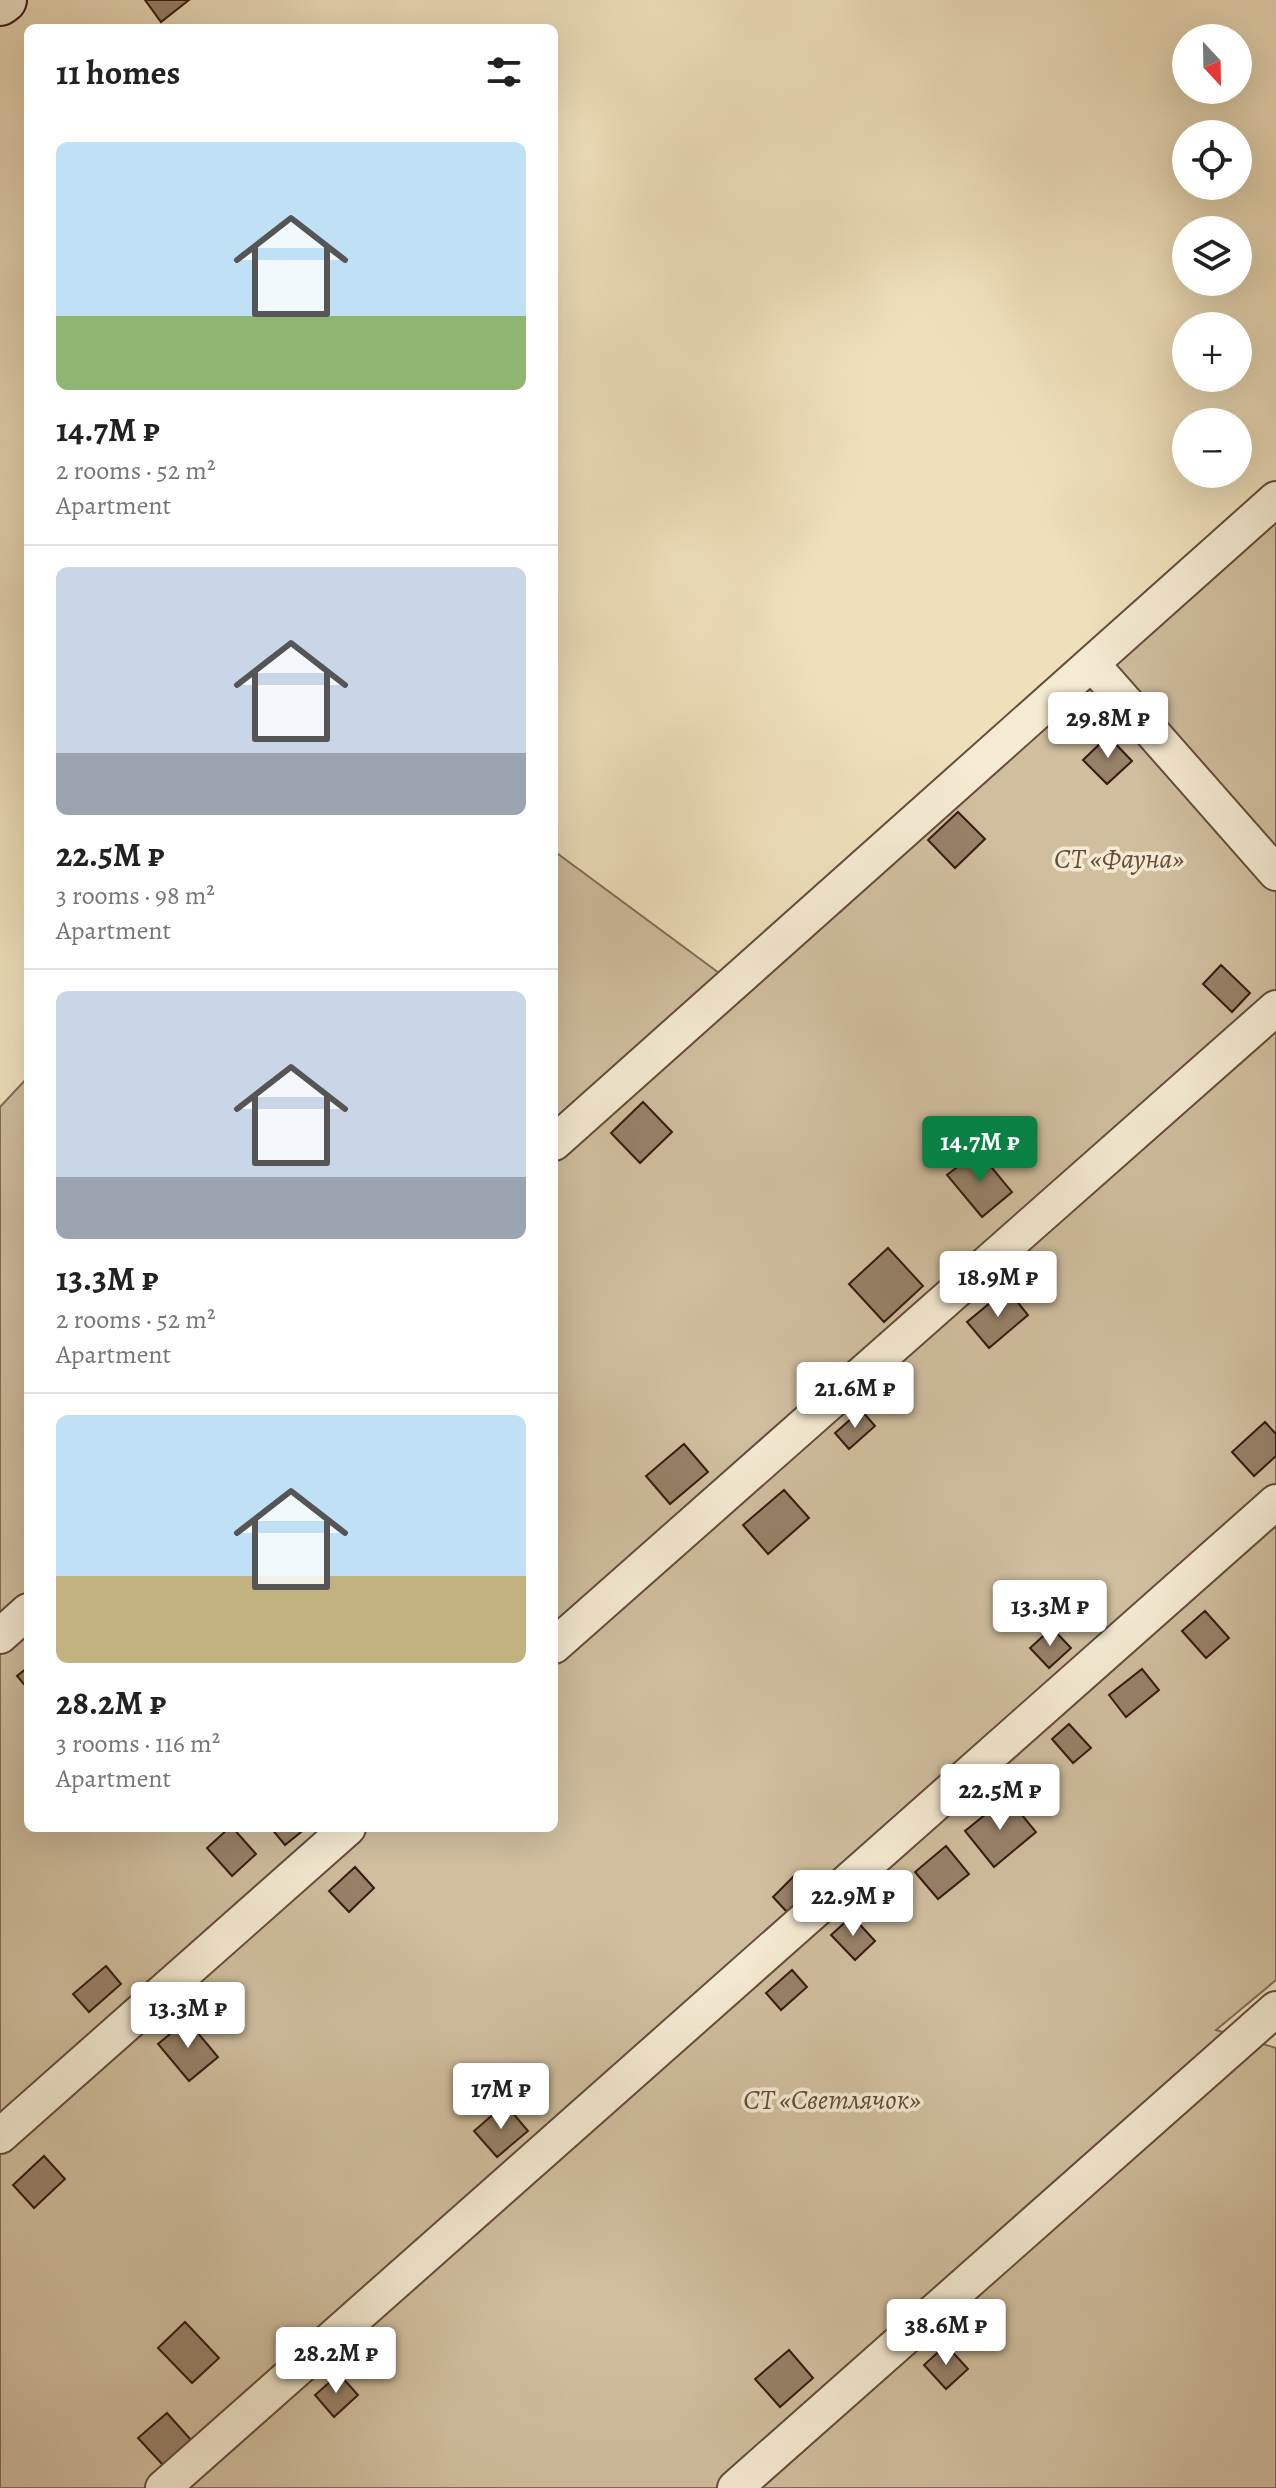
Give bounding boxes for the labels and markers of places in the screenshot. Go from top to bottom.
pin: 29.8M ₽ [1034,692,1182,760]
pin: 14.7M ₽ [906,1116,1054,1184]
pin: 18.9M ₽ [924,1251,1072,1319]
pin: 21.6M ₽ [781,1362,929,1430]
pin: 13.3M ₽ [976,1580,1124,1648]
pin: 22.5M ₽ [926,1764,1074,1832]
pin: 22.9M ₽ [779,1870,927,1938]
pin: 13.3M ₽ [114,1982,262,2050]
pin: 17M ₽ [445,2063,557,2131]
pin: 38.6M ₽ [872,2299,1020,2367]
pin: 28.2M ₽ [262,2327,410,2395]

